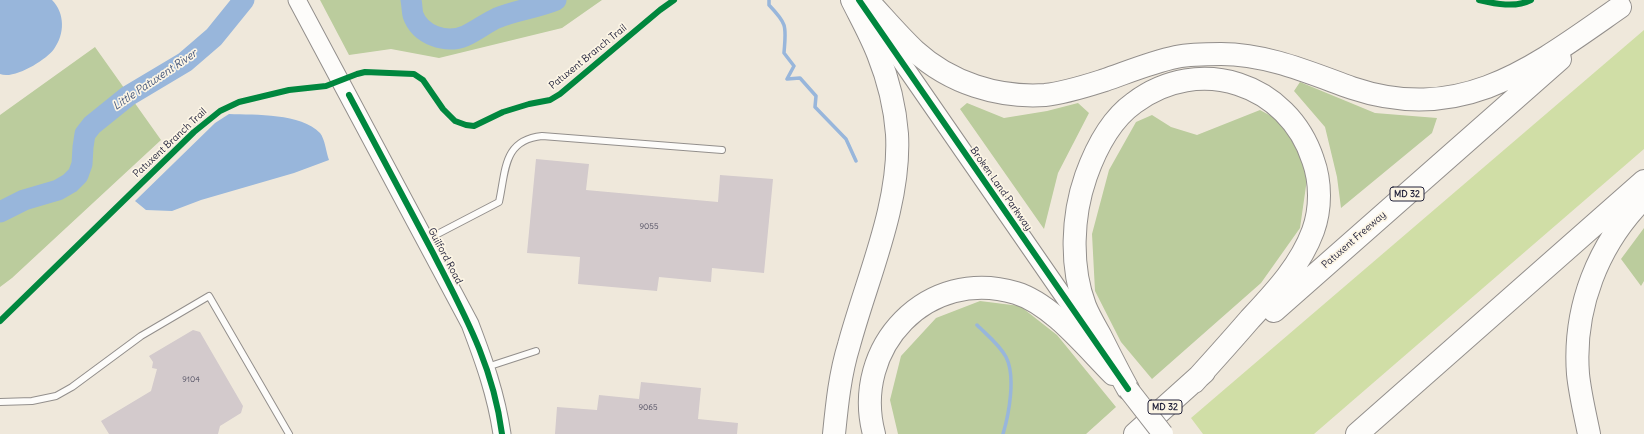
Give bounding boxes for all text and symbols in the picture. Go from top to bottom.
street label: Patuxent Branch Trail [547,22,629,92]
water label: Little Patuxent River [110,47,200,113]
street label: Patuxent Branch Trail [131,106,209,180]
street label: Broken Land Parkway [967,145,1035,233]
road number: MD 32 [1390,187,1424,201]
street label: Patuxent Freeway [1319,209,1389,271]
house number: 9055 [639,222,659,232]
street label: Guilford Road [425,226,465,286]
house number: 9104 [182,375,200,385]
road number: MD 32 [1148,400,1182,414]
house number: 9065 [638,403,658,413]

